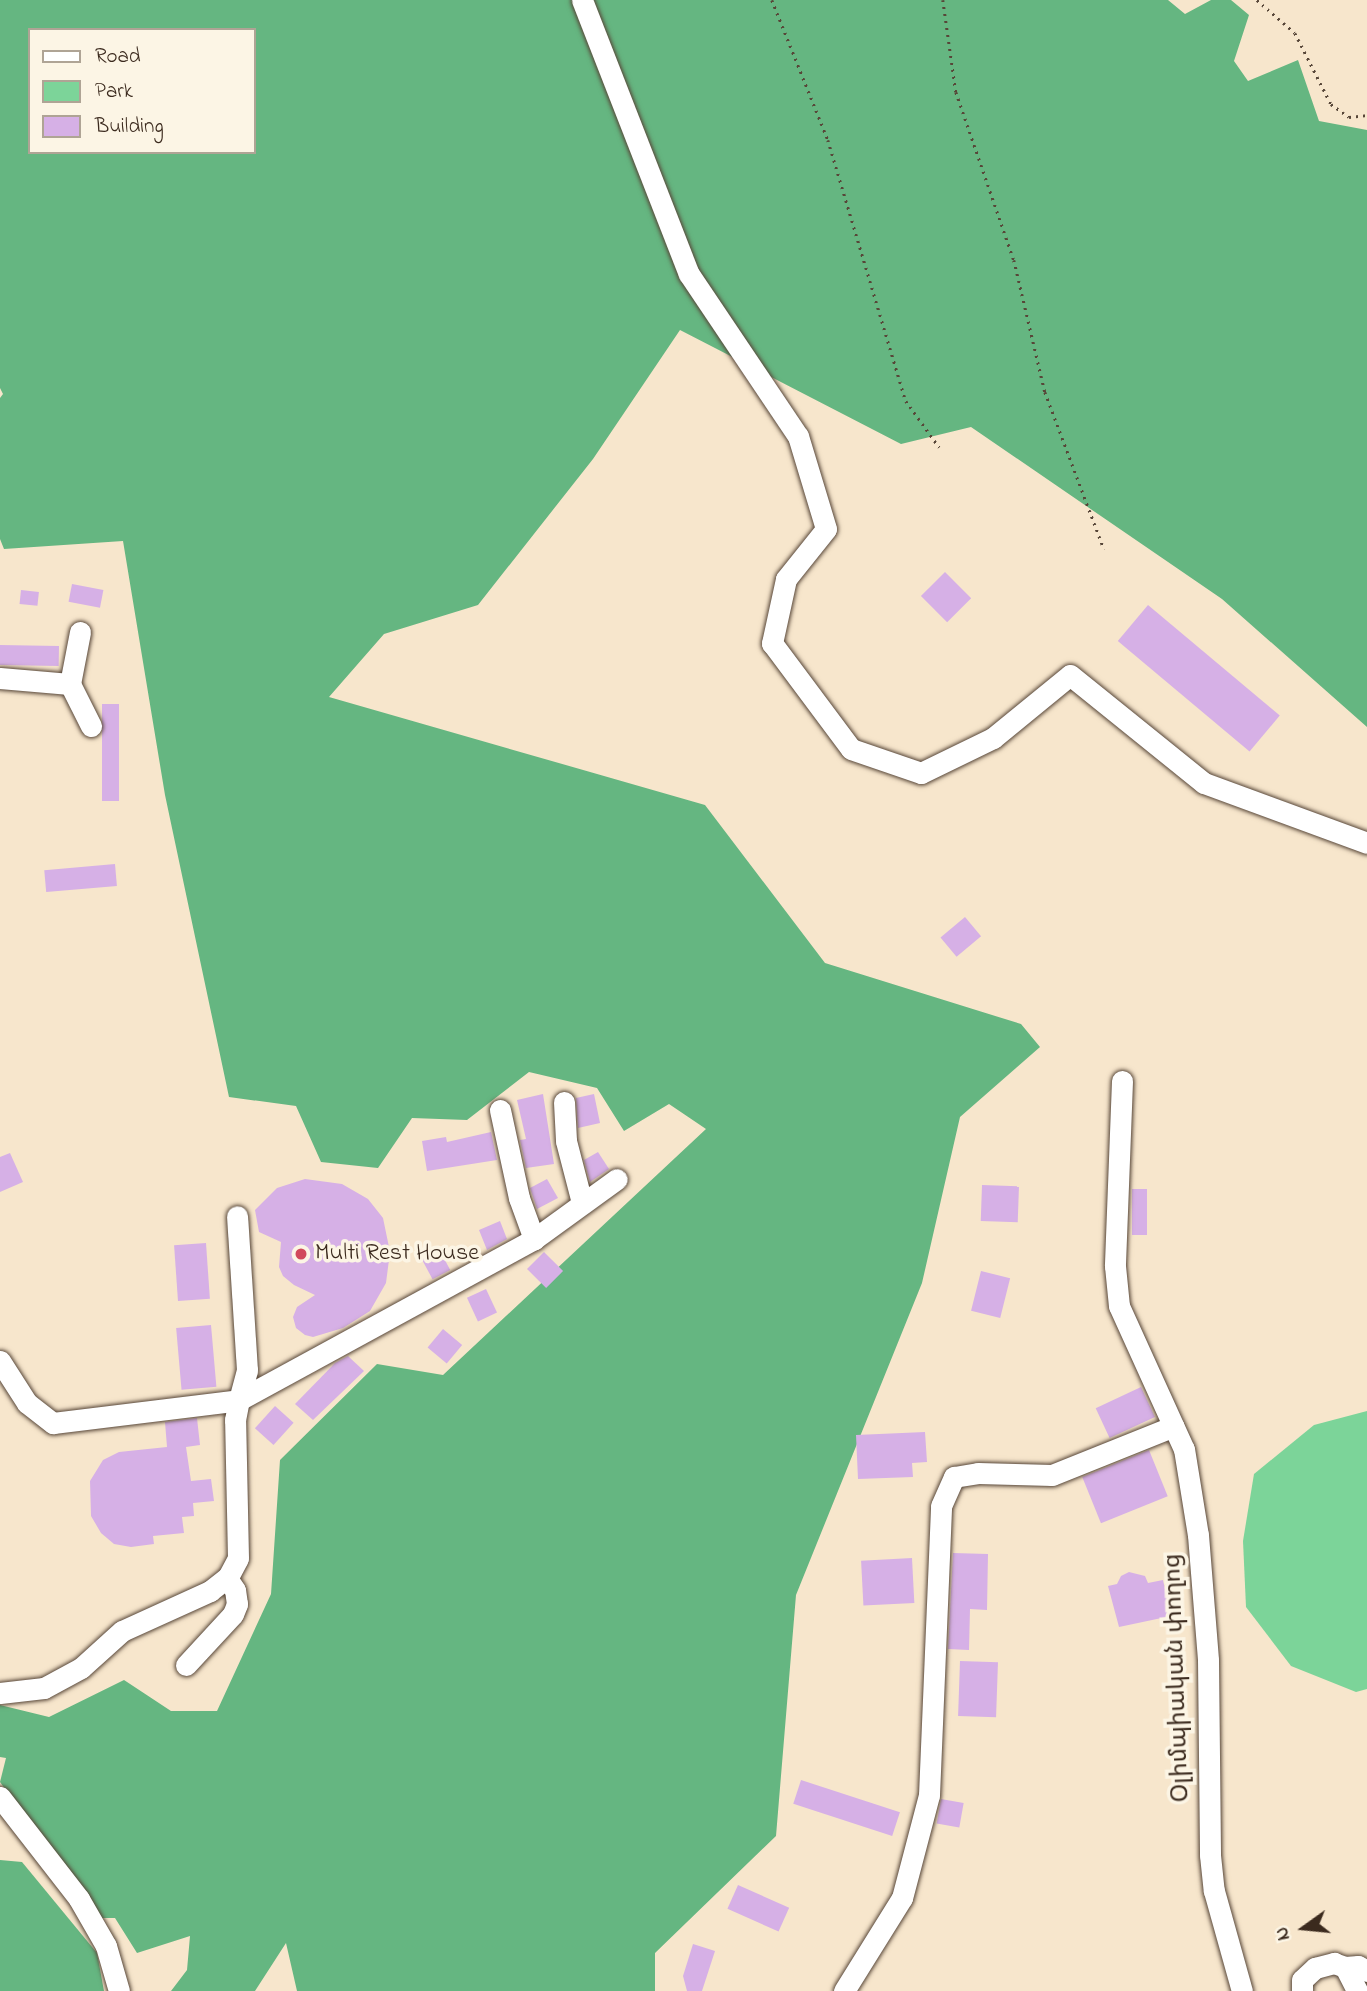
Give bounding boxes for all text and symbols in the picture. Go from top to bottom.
legend [28,28,256,154]
text: Road [95,42,141,72]
text: Park [95,77,133,107]
text: Building [95,112,164,142]
place label: Multi Rest House [315,1240,479,1268]
marker: Multi Rest House [293,1246,309,1262]
street label: Օլիմպիական փողոց [1159,1553,1197,1803]
north arrow [1269,1893,1339,1963]
text: N [1269,1924,1298,1943]

